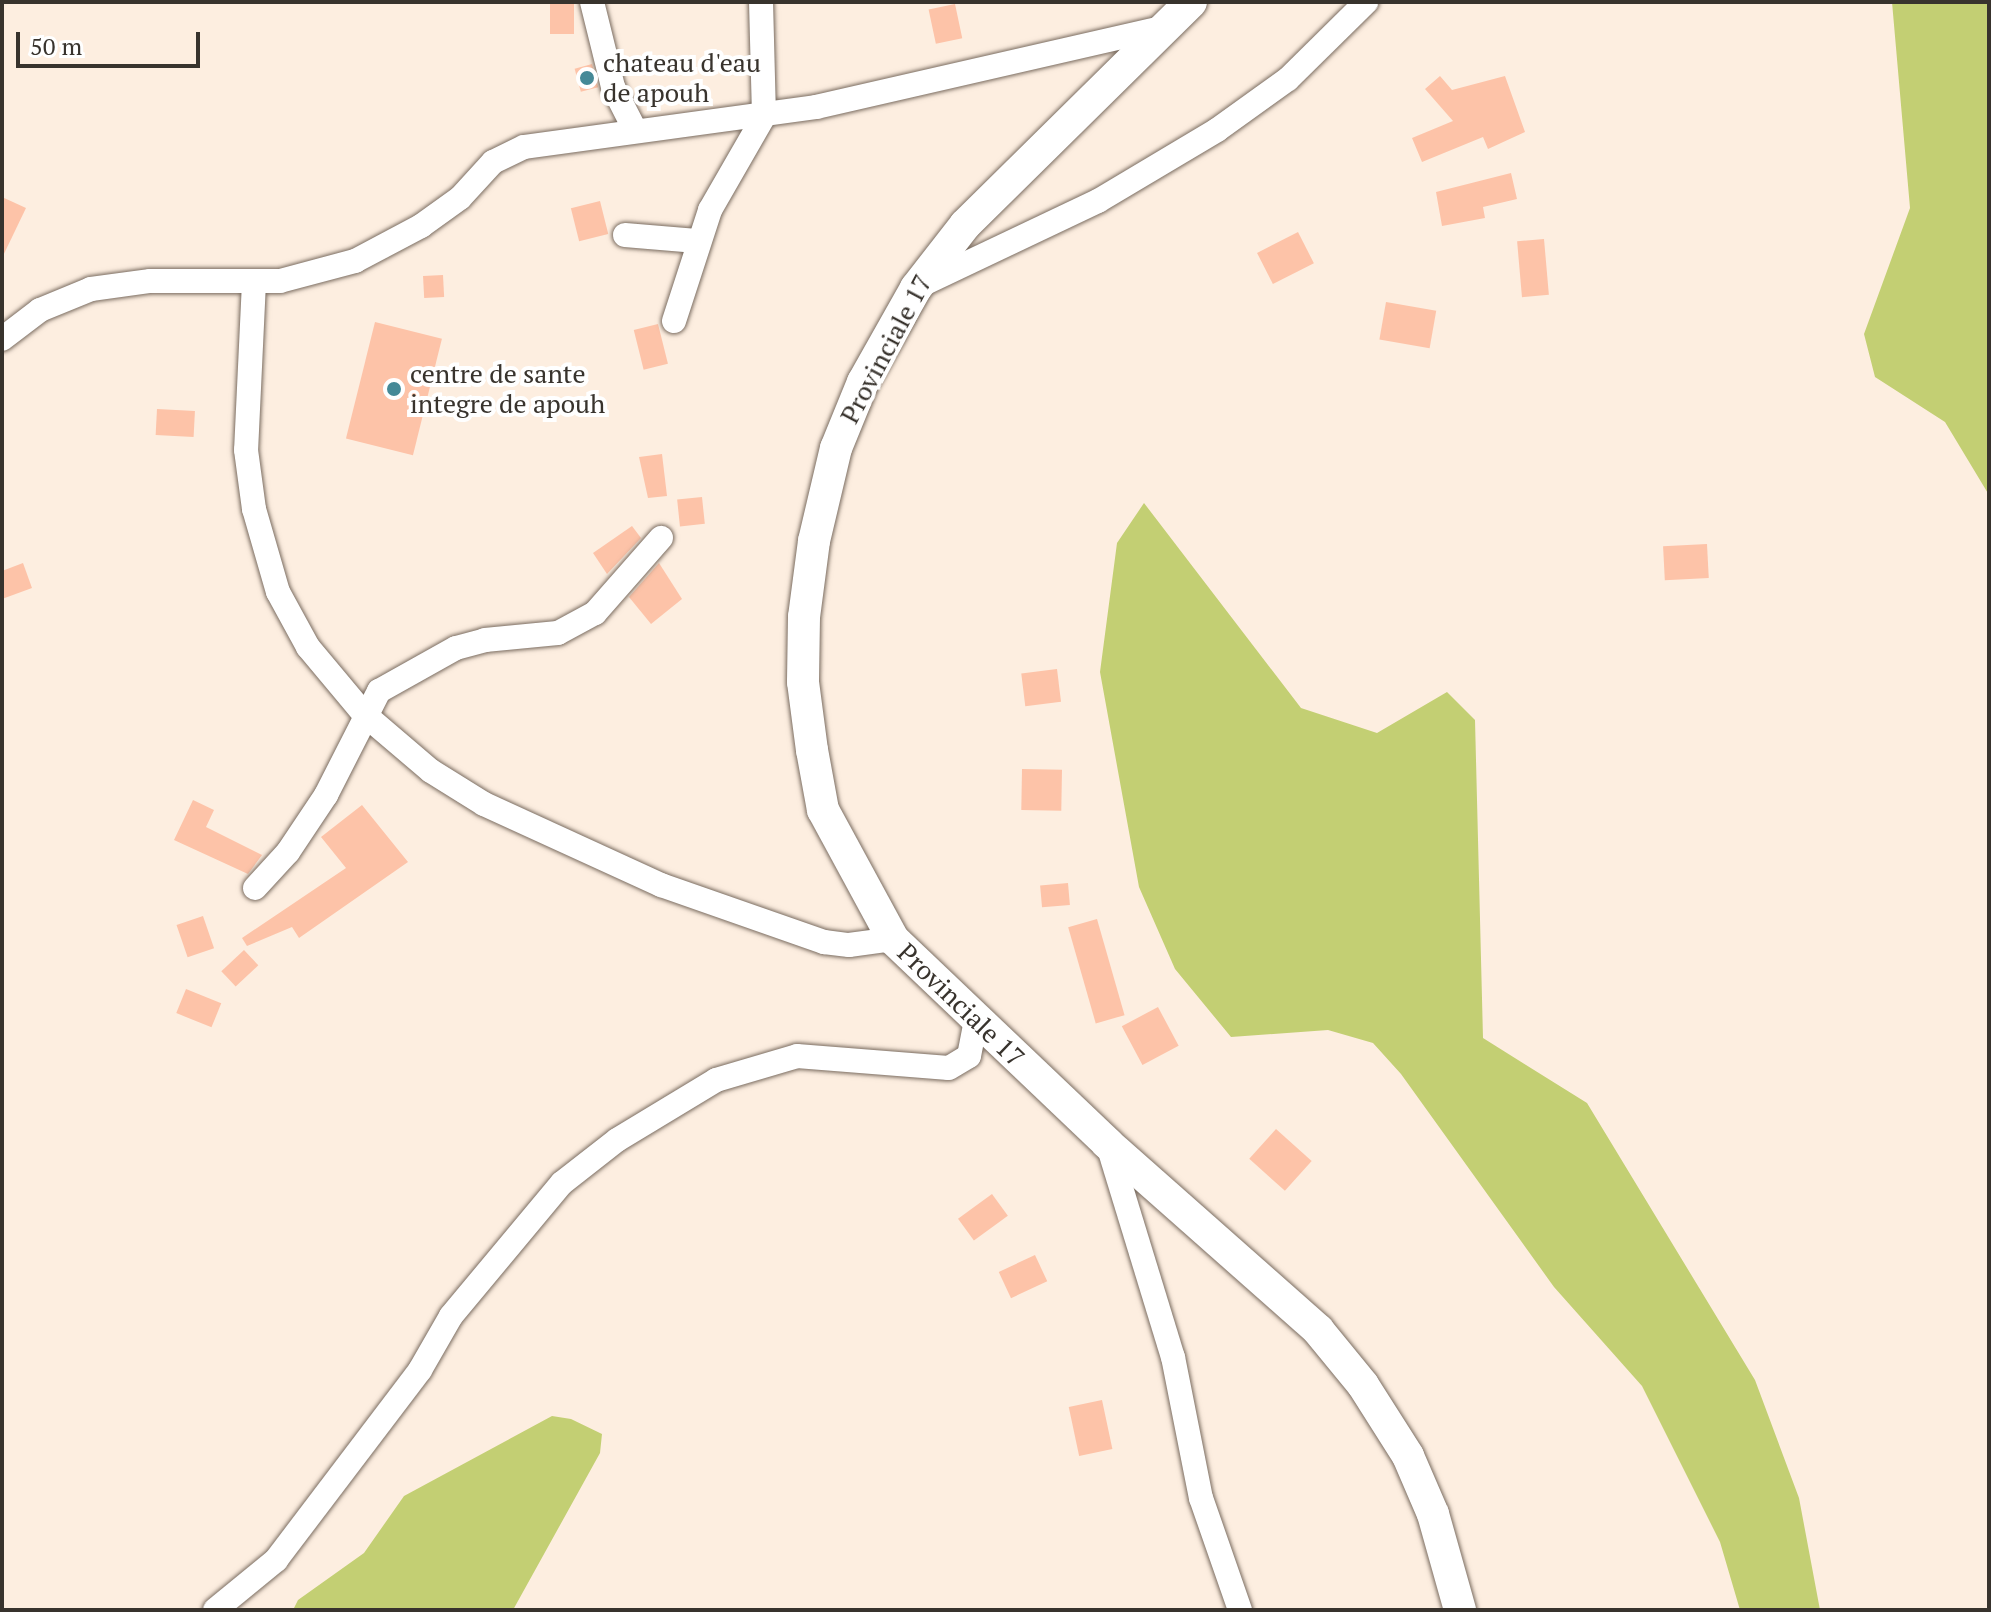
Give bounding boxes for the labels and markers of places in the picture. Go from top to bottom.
place label: chateau d'eau de apouh [603,47,761,108]
marker: chateau d'eau de apouh [578,69,596,87]
place label: centre de sante integre de apouh [410,358,605,420]
marker: centre de sante integre de apouh [385,380,403,398]

